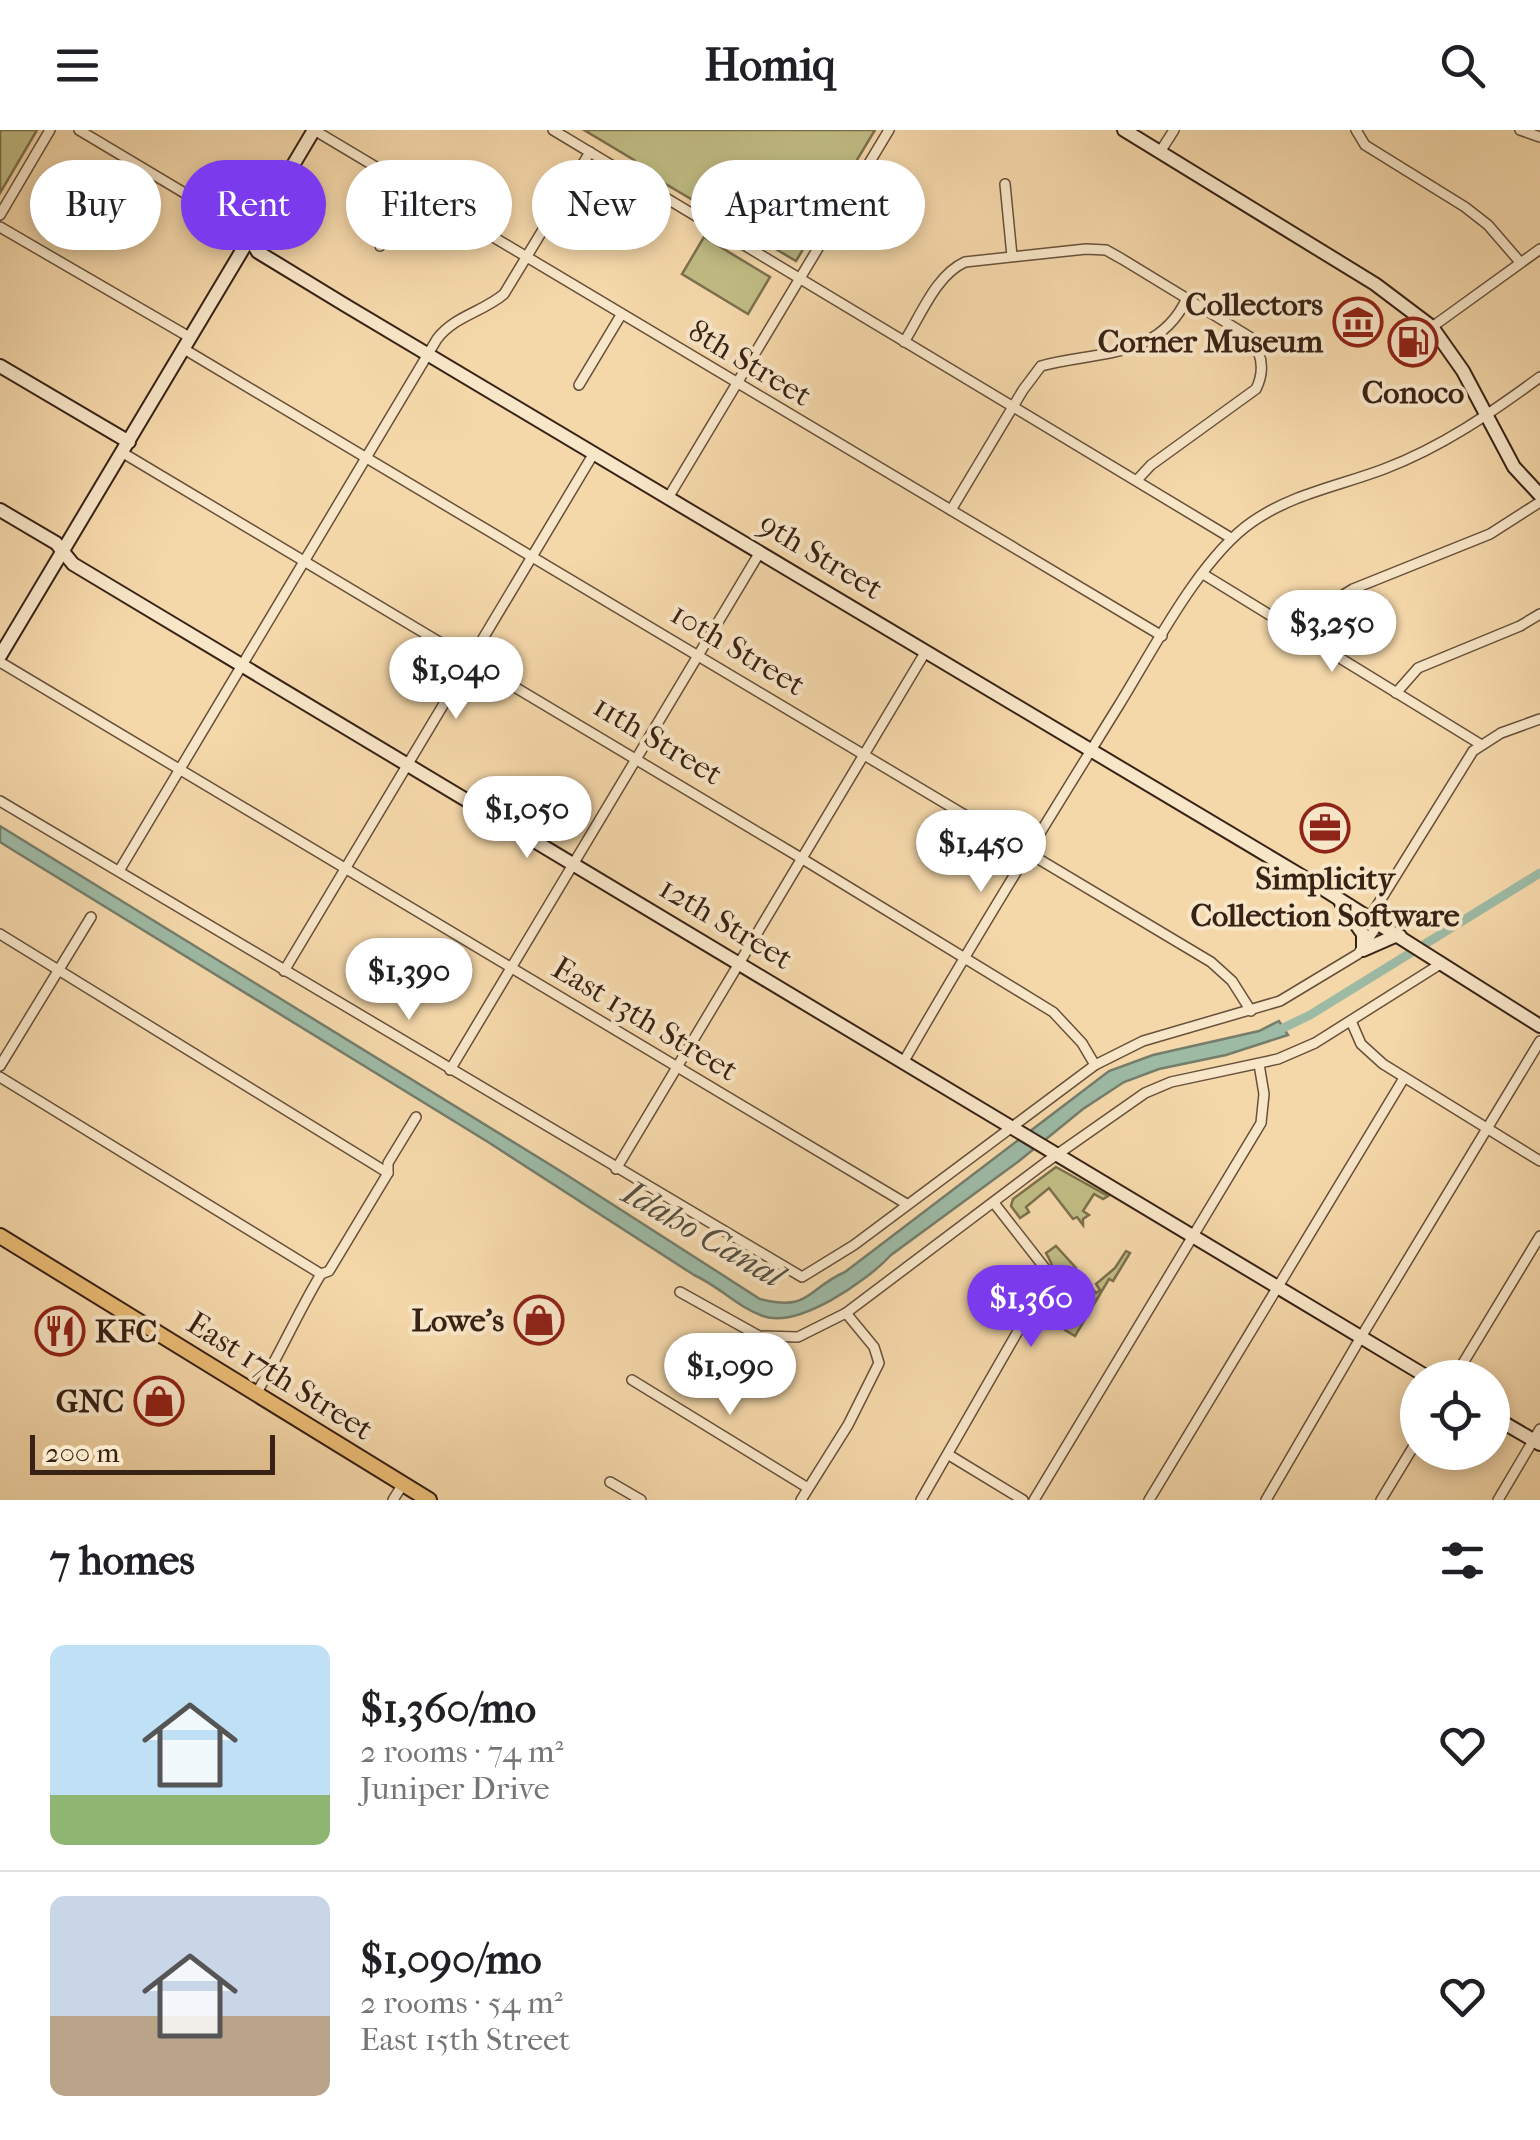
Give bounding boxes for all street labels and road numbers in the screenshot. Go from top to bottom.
street label: 8th Street [682,312,819,414]
street label: 9th Street [753,505,890,608]
street label: 10th Street [664,595,812,704]
street label: 11th Street [587,687,730,793]
street label: 12th Street [653,869,800,977]
street label: East 13th Street [546,949,745,1089]
street label: East 17th Street [180,1304,380,1448]

